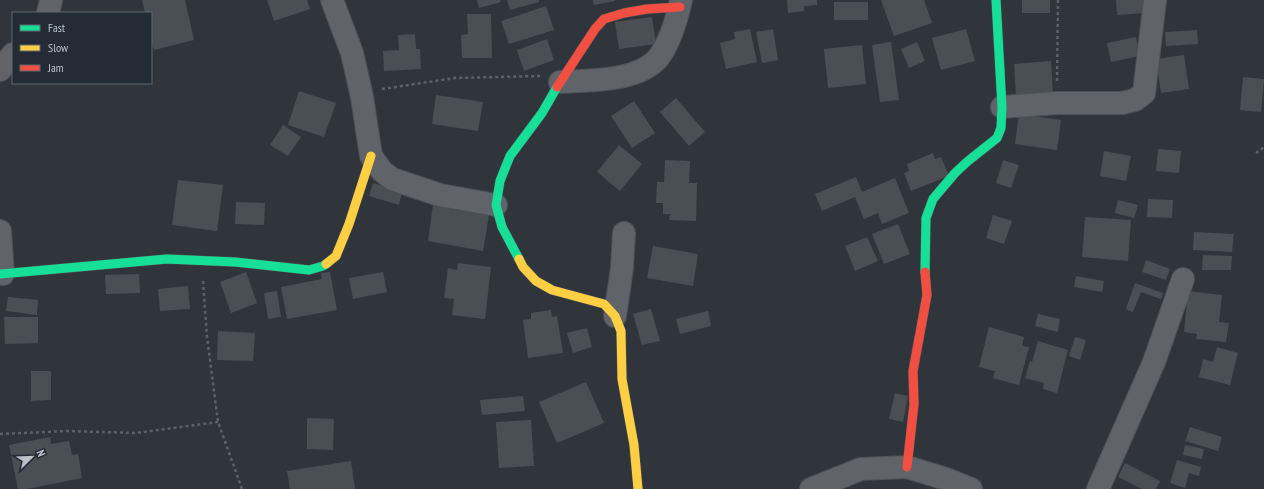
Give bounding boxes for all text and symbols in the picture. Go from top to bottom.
legend [12,12,152,84]
text: Fast [48,20,66,35]
text: Slow [48,40,69,55]
text: Jam [47,60,64,75]
north arrow [12,437,52,477]
text: N [34,448,49,459]

